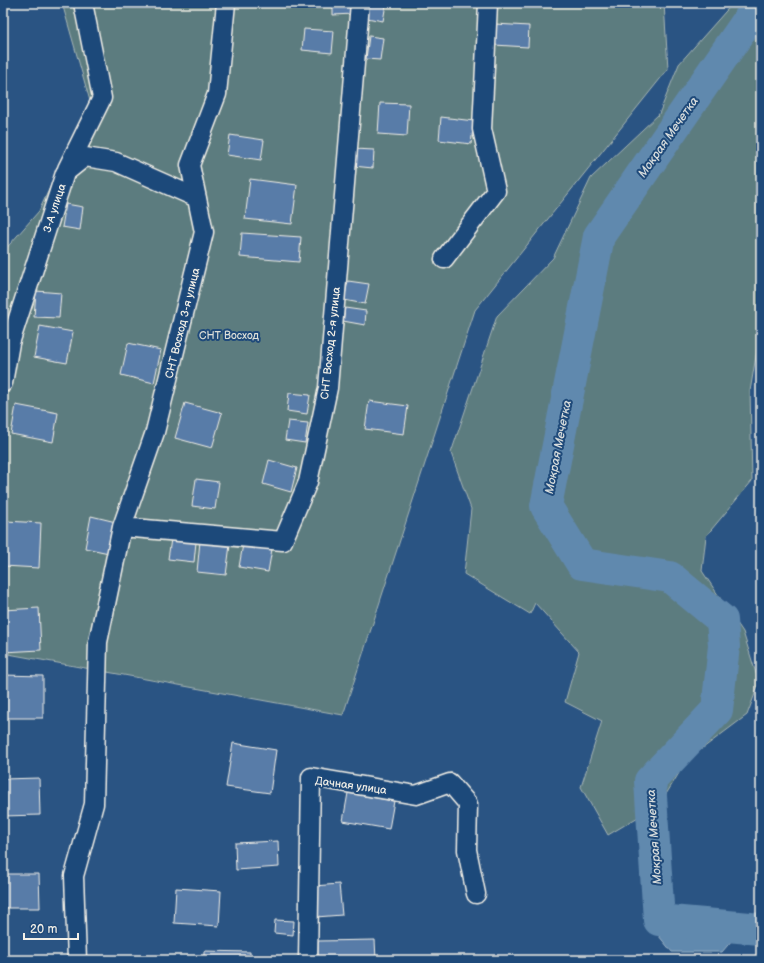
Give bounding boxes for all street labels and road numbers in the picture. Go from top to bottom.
street label: 3-А улица [40,181,69,234]
street label: СНТ Восход 3-я улица [162,266,203,380]
street label: СНТ Восход 2-я улица [318,286,343,400]
street label: Дачная улица [314,774,388,797]

